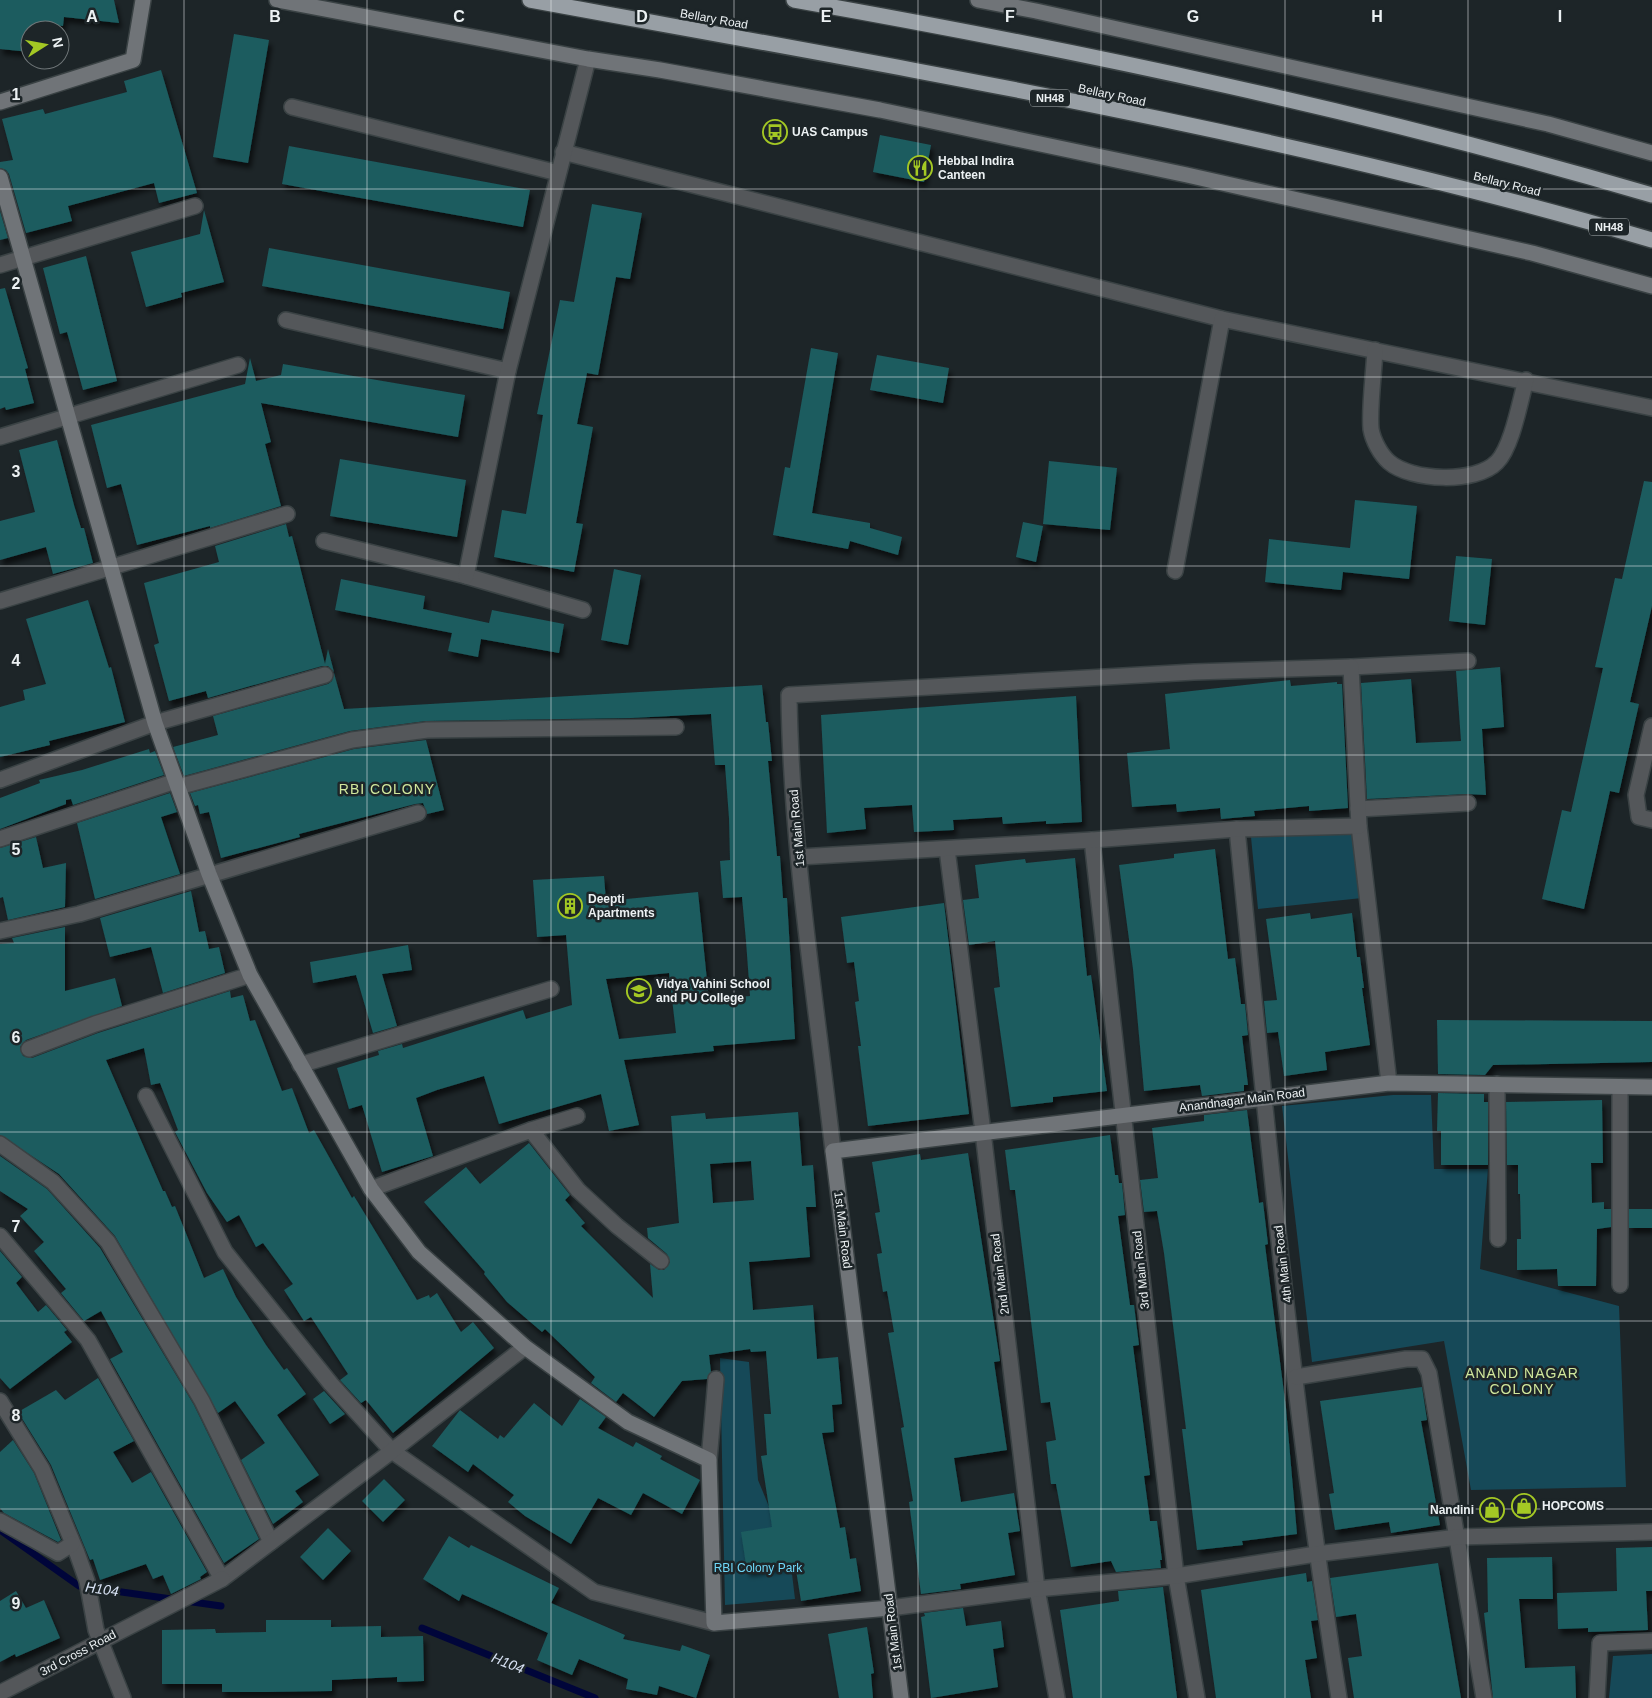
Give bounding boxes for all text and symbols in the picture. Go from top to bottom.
street label: Bellary Road [679,6,749,32]
text: A [86,8,98,25]
text: B [269,8,281,25]
text: C [453,8,465,25]
text: D [636,8,648,25]
text: E [821,8,832,25]
text: F [1005,8,1015,25]
text: G [1187,8,1199,25]
text: H [1371,8,1383,25]
text: I [1558,8,1562,25]
north arrow [20,20,70,70]
text: N [49,36,67,49]
street label: Bellary Road [1077,81,1147,109]
text: 1 [12,86,21,103]
road number: NH48 [1030,90,1070,106]
bus stop icon: UAS Campus [762,119,788,145]
place label: UAS Campus [792,125,868,139]
place label: Hebbal Indira Canteen [938,154,1014,182]
restaurant icon: Hebbal Indira Canteen [907,155,933,181]
street label: Bellary Road [1472,169,1542,199]
road number: NH48 [1589,218,1629,236]
text: 2 [12,275,21,292]
text: 3 [12,463,21,480]
text: 4 [12,652,21,669]
district label: RBI COLONY [339,781,435,797]
street label: 1st Main Road [787,789,807,867]
text: 5 [12,841,21,858]
place label: Deepti Apartments [588,892,655,920]
building icon: Deepti Apartments [557,893,583,919]
place label: Vidya Vahini School and PU College [656,977,770,1005]
school or university icon: Vidya Vahini School and PU College [626,978,652,1004]
text: 6 [12,1029,21,1046]
street label: Anandnagar Main Road [1178,1085,1306,1115]
street label: 1st Main Road [831,1191,855,1269]
text: 7 [12,1218,21,1235]
street label: 4th Main Road [1271,1224,1295,1304]
street label: 3rd Main Road [1130,1230,1152,1310]
street label: 2nd Main Road [988,1233,1012,1315]
district label: ANAND NAGAR COLONY [1465,1365,1579,1397]
text: 8 [12,1407,21,1424]
shop icon: HOPCOMS [1511,1493,1537,1519]
shop icon: Nandini [1479,1497,1505,1523]
place label: HOPCOMS [1542,1499,1604,1513]
place label: Nandini [1430,1503,1474,1517]
park label: RBI Colony Park [714,1561,803,1575]
water label: H104 [84,1579,120,1599]
street label: 1st Main Road [881,1593,905,1671]
text: 9 [12,1595,21,1612]
street label: 3rd Cross Road [38,1627,118,1679]
water label: H104 [489,1649,527,1677]

